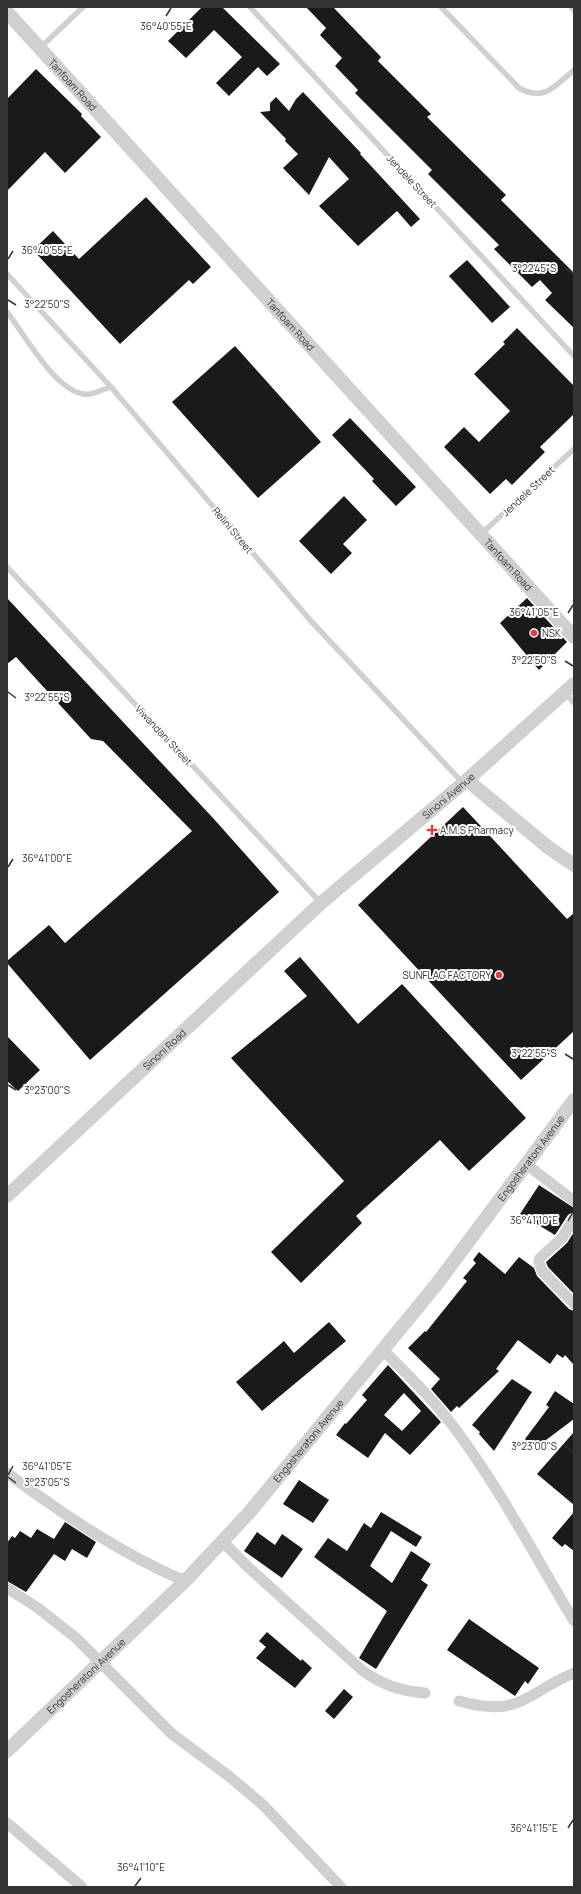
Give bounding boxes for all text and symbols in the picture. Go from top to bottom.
text: 36°40'55"E [140,19,192,33]
street label: Tanfoam Road [46,55,100,114]
street label: Jendele Street [384,152,440,210]
text: 36°40'55"E [21,243,73,257]
text: 3°22'45"S [512,261,556,275]
street label: Tanfoam Road [263,295,318,354]
text: 3°22'50"S [24,297,70,311]
street label: Jendele Street [499,463,557,519]
street label: Relini Street [209,504,257,556]
street label: Tanfoam Road [481,535,536,594]
text: 36°41'05"E [509,605,559,619]
place label: NSK [542,626,561,640]
marker: NSK [529,628,539,638]
text: 3°22'50"S [511,653,557,667]
text: 3°22'55"S [24,690,70,704]
street label: Viwandani Street [132,702,196,768]
street label: Sinoni Avenue [419,769,478,822]
place label: A.M.S Pharmacy [440,823,514,837]
marker: A.M.S Pharmacy [427,825,437,835]
text: 36°41'00"E [22,851,72,865]
place label: SUNFLAG FACTORY [402,968,491,982]
marker: SUNFLAG FACTORY [494,970,504,980]
street label: Sinoni Road [140,1026,189,1073]
text: 3°22'55"S [511,1046,557,1060]
text: 3°23'00"S [24,1083,70,1097]
street label: Engosheratoni Avenue [494,1112,568,1204]
text: 36°41'10"E [510,1213,558,1227]
street label: Engosheratoni Avenue [270,1396,347,1485]
text: 3°23'00"S [511,1439,557,1453]
text: 36°41'05"E [22,1459,72,1473]
text: 3°23'05"S [24,1475,70,1489]
street label: Engosheratoni Avenue [43,1635,128,1717]
text: 36°41'15"E [510,1821,558,1835]
text: 36°41'10"E [117,1860,165,1874]

